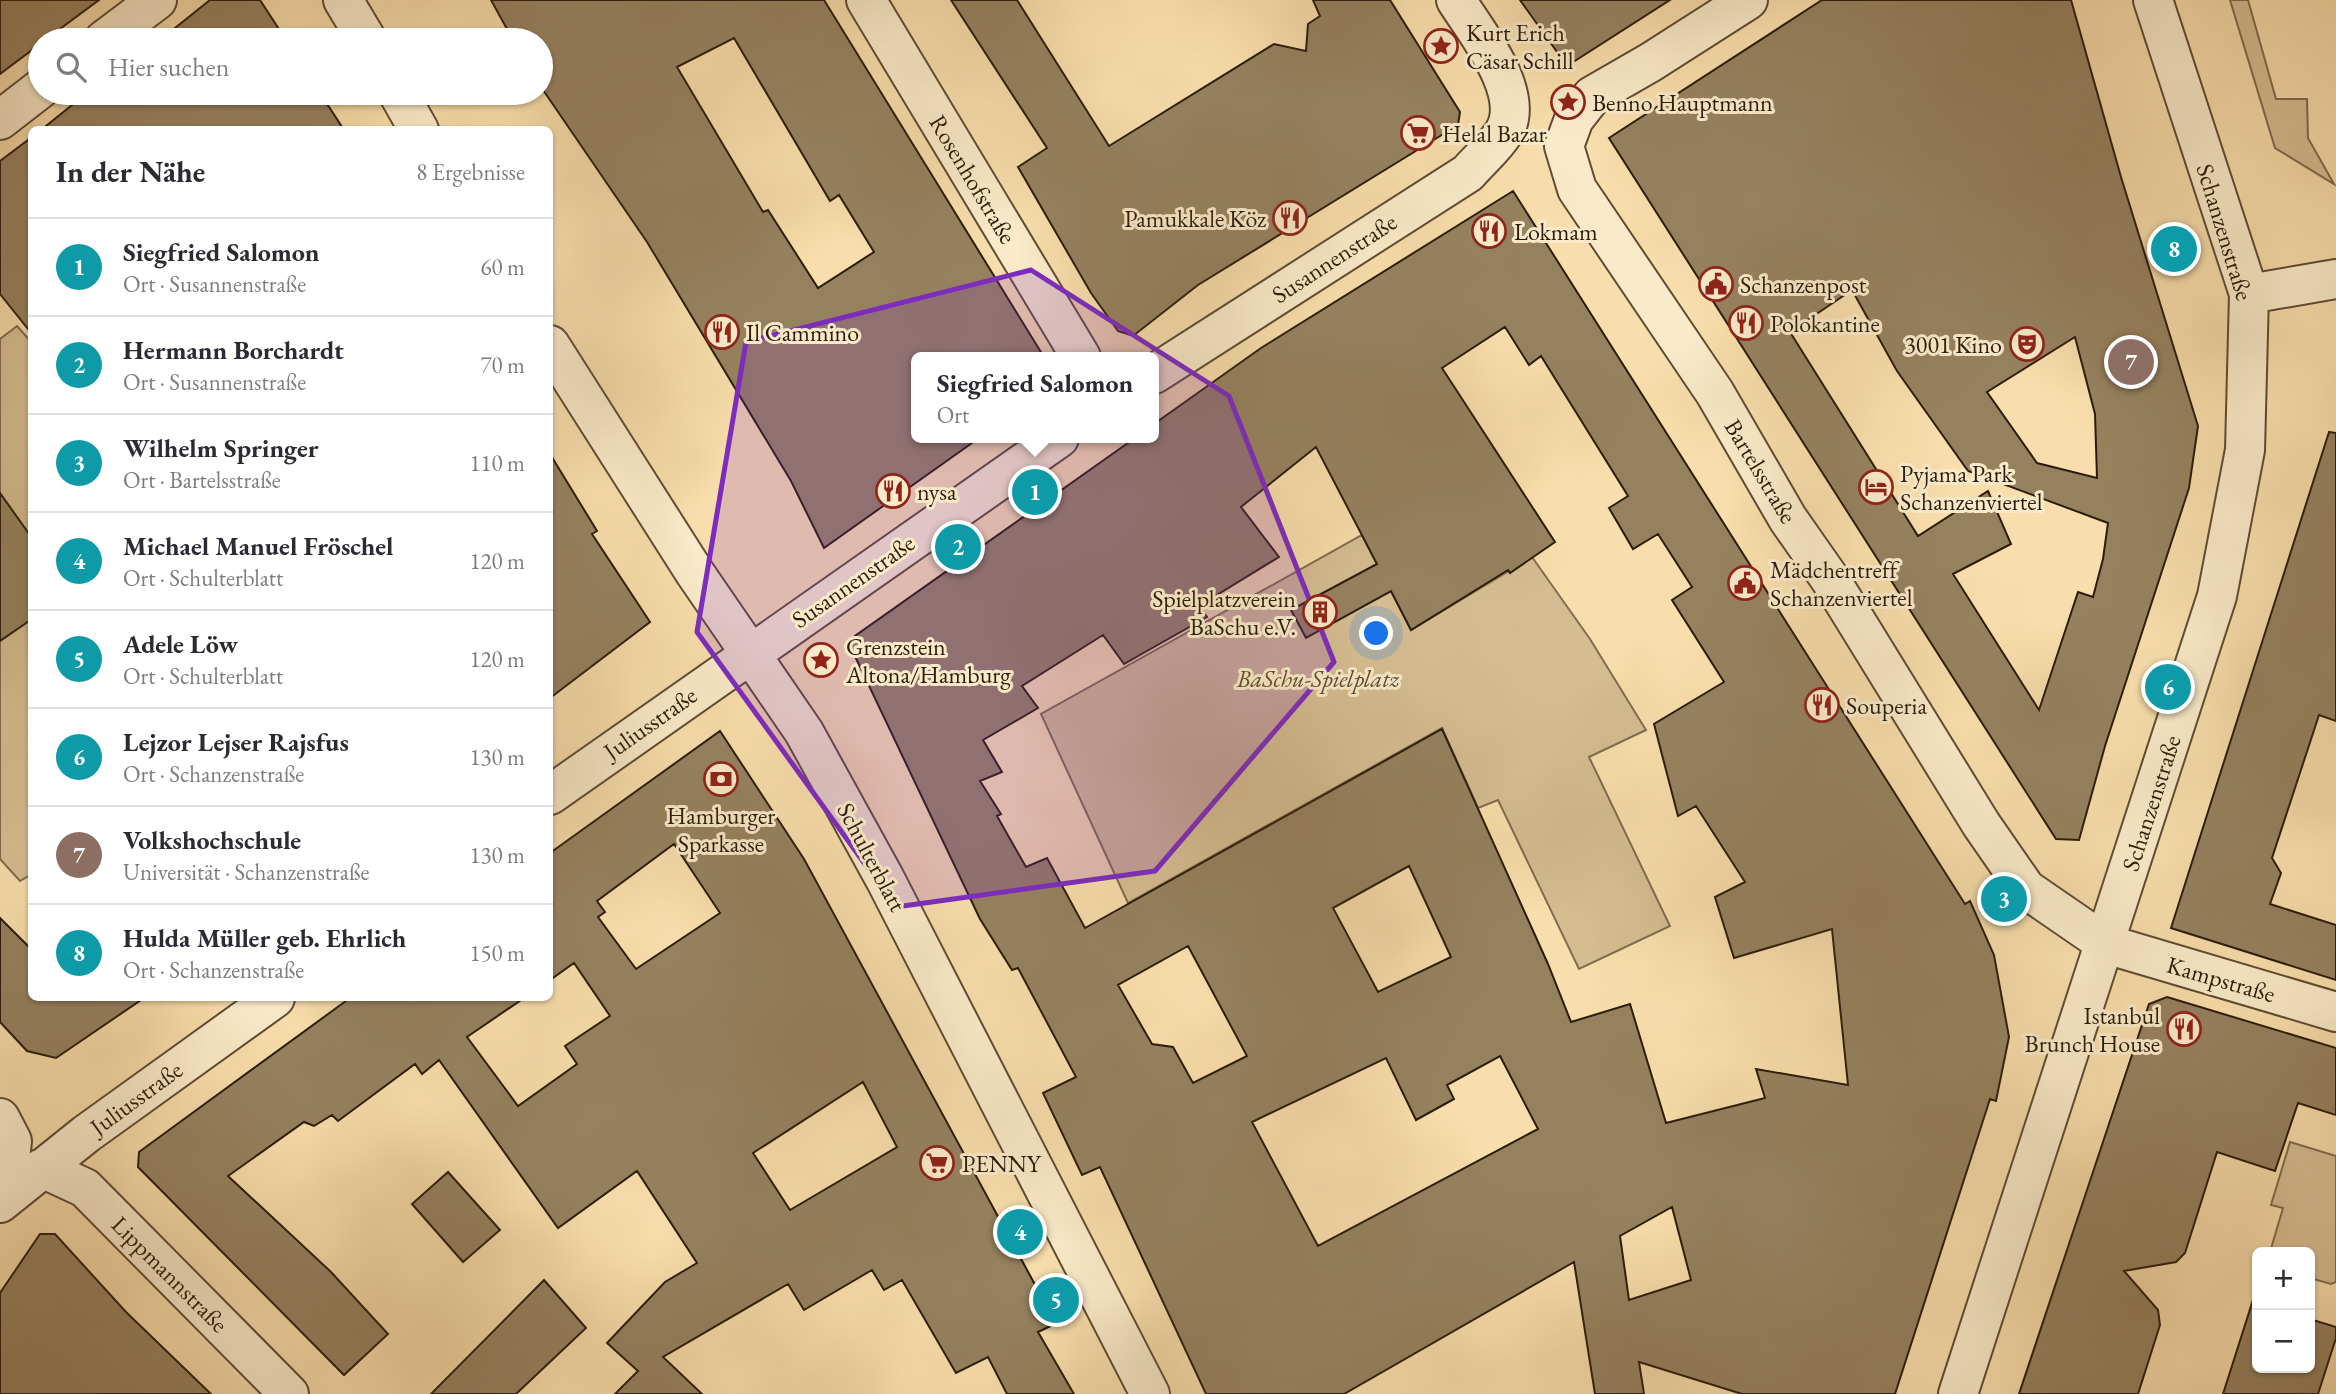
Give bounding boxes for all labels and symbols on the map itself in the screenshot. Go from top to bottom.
place label: Kurt Erich Cäsar Schill [1466,17,1574,76]
place icon: Kurt Erich Cäsar Schill [1422,27,1460,65]
place icon: Benno Hauptmann [1549,83,1587,121]
place label: Benno Hauptmann [1592,87,1773,118]
street label: Rosenhofstraße [922,109,1024,249]
supermarket icon: Helal Bazar [1399,114,1437,152]
place label: Helal Bazar [1442,118,1547,149]
street label: Schanzenstraße [2190,160,2260,304]
restaurant icon: Pamukkale Köz [1271,199,1309,237]
place label: Pamukkale Köz [1124,203,1266,234]
street label: Susannenstraße [1266,206,1402,310]
restaurant icon: Lokmam [1470,212,1508,250]
place label: Lokmam [1514,216,1598,247]
pin: 8 [2151,223,2197,275]
public building icon: Schanzenpost [1697,265,1735,303]
place label: Schanzenpost [1740,269,1867,300]
restaurant icon: Polokantine [1727,304,1765,342]
place label: Polokantine [1770,308,1880,339]
restaurant icon: Il Cammino [703,313,741,351]
place label: Il Cammino [746,317,859,348]
theatre icon: 3001 Kino [2008,325,2046,363]
place label: 3001 Kino [1904,329,2002,360]
pin: 7 [2108,336,2154,388]
street label: Bartelsstraße [1718,413,1804,529]
place label: Pyjama Park Schanzenviertel [1900,458,2043,517]
pin: 1 [1012,466,1058,518]
hotel icon: Pyjama Park Schanzenviertel [1857,468,1895,506]
restaurant icon: nysa [874,472,912,510]
place label: nysa [917,476,957,507]
pin: 2 [935,521,981,573]
street label: Susannenstraße [786,527,920,635]
place label: Mädchentreff Schanzenviertel [1770,554,1913,613]
public building icon: Mädchentreff Schanzenviertel [1726,564,1764,602]
place label: Spielplatzverein BaSchu e.V. [1152,583,1296,642]
building icon: Spielplatzverein BaSchu e.V. [1301,593,1339,631]
your location [1359,616,1393,650]
place label: Grenzstein Altona/Hamburg [845,631,1011,690]
place icon: Grenzstein Altona/Hamburg [802,641,840,679]
pin: 6 [2145,661,2191,713]
park label: BaSchu-Spielplatz [1236,663,1399,694]
street label: Juliusstraße [596,680,703,768]
restaurant icon: Souperia [1803,686,1841,724]
place label: Souperia [1846,690,1927,721]
street label: Schanzenstraße [2114,731,2188,875]
bank icon: Hamburger Sparkasse [702,760,740,798]
street label: Schulterblatt [830,797,914,917]
place label: Hamburger Sparkasse [667,800,775,859]
pin: 3 [1981,873,2027,925]
street label: Kampstraße [2163,949,2279,1009]
place label: Istanbul Brunch House [2025,1000,2160,1059]
restaurant icon: Istanbul Brunch House [2165,1010,2203,1048]
street label: Juliusstraße [82,1054,188,1143]
supermarket icon: PENNY [918,1144,956,1182]
place label: PENNY [962,1148,1042,1179]
pin: 4 [997,1206,1043,1258]
street label: Lippmannstraße [105,1209,235,1339]
pin: 5 [1033,1274,1079,1326]

